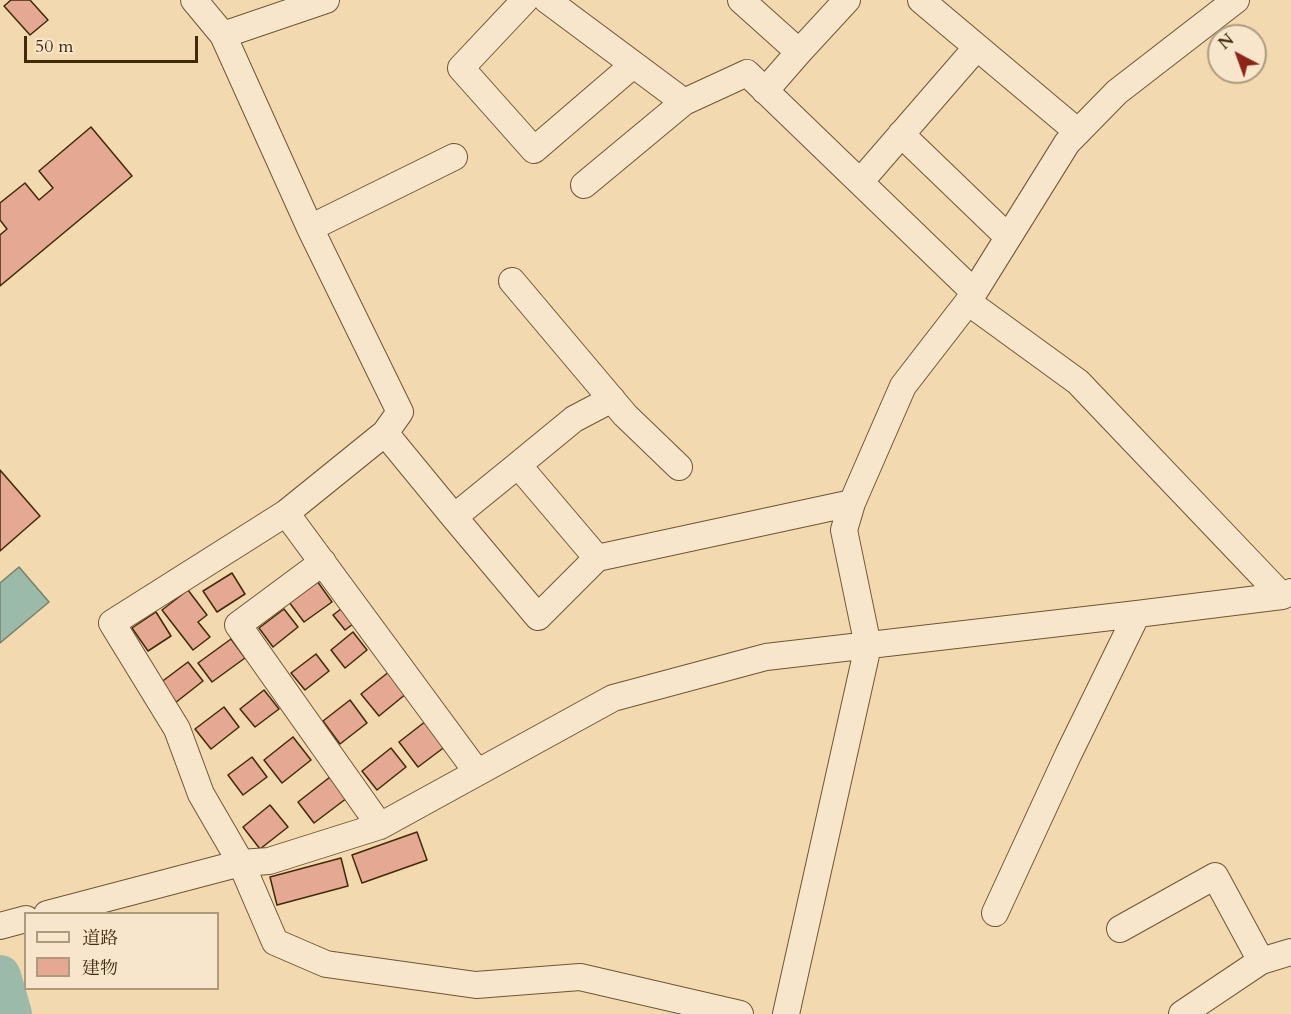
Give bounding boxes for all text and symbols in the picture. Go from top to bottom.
scale bar [27,24,201,62]
north arrow [1207,24,1267,84]
text: N [1214,29,1239,55]
text: 50 m [35,34,74,59]
legend [24,912,219,990]
text: 道路 [82,926,118,951]
text: 建物 [82,956,118,981]

